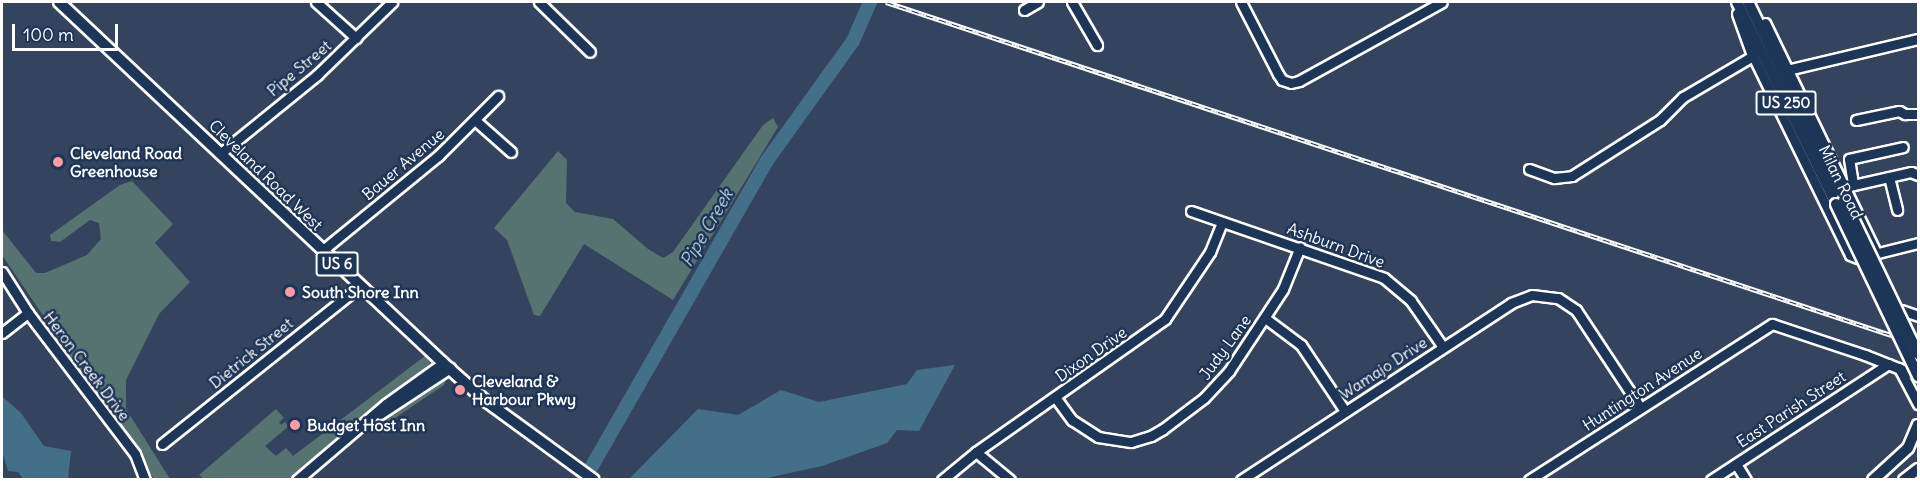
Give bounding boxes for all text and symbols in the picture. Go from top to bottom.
scale bar [15,12,122,50]
text: 100 m [23,23,74,46]
street label: Pipe Street [263,36,335,100]
road number: US 250 [1754,91,1818,115]
street label: Cleveland Road West [205,116,327,234]
street label: Bauer Avenue [358,124,448,204]
street label: Milan Road [1815,142,1867,222]
place label: Cleveland Road Greenhouse [70,143,182,181]
marker: Cleveland Road Greenhouse [51,155,65,169]
water label: Pipe Creek [676,185,738,271]
street label: Ashburn Drive [1285,218,1387,272]
road number: US 6 [314,252,360,276]
place label: South Shore Inn [302,282,419,302]
marker: South Shore Inn [283,285,297,299]
street label: Heron Creek Drive [40,308,134,424]
street label: Judy Lane [1195,311,1255,383]
street label: Dietrick Street [205,313,297,393]
street label: Dixon Drive [1052,323,1130,385]
street label: Wamajo Drive [1336,333,1430,403]
street label: Huntington Avenue [1579,343,1705,435]
street label: East Parish Street [1733,367,1849,451]
place label: Cleveland & Harbour Pkwy [472,371,576,409]
marker: Cleveland & Harbour Pkwy [453,383,467,397]
place label: Budget Host Inn [307,415,425,435]
marker: Budget Host Inn [288,418,302,432]

